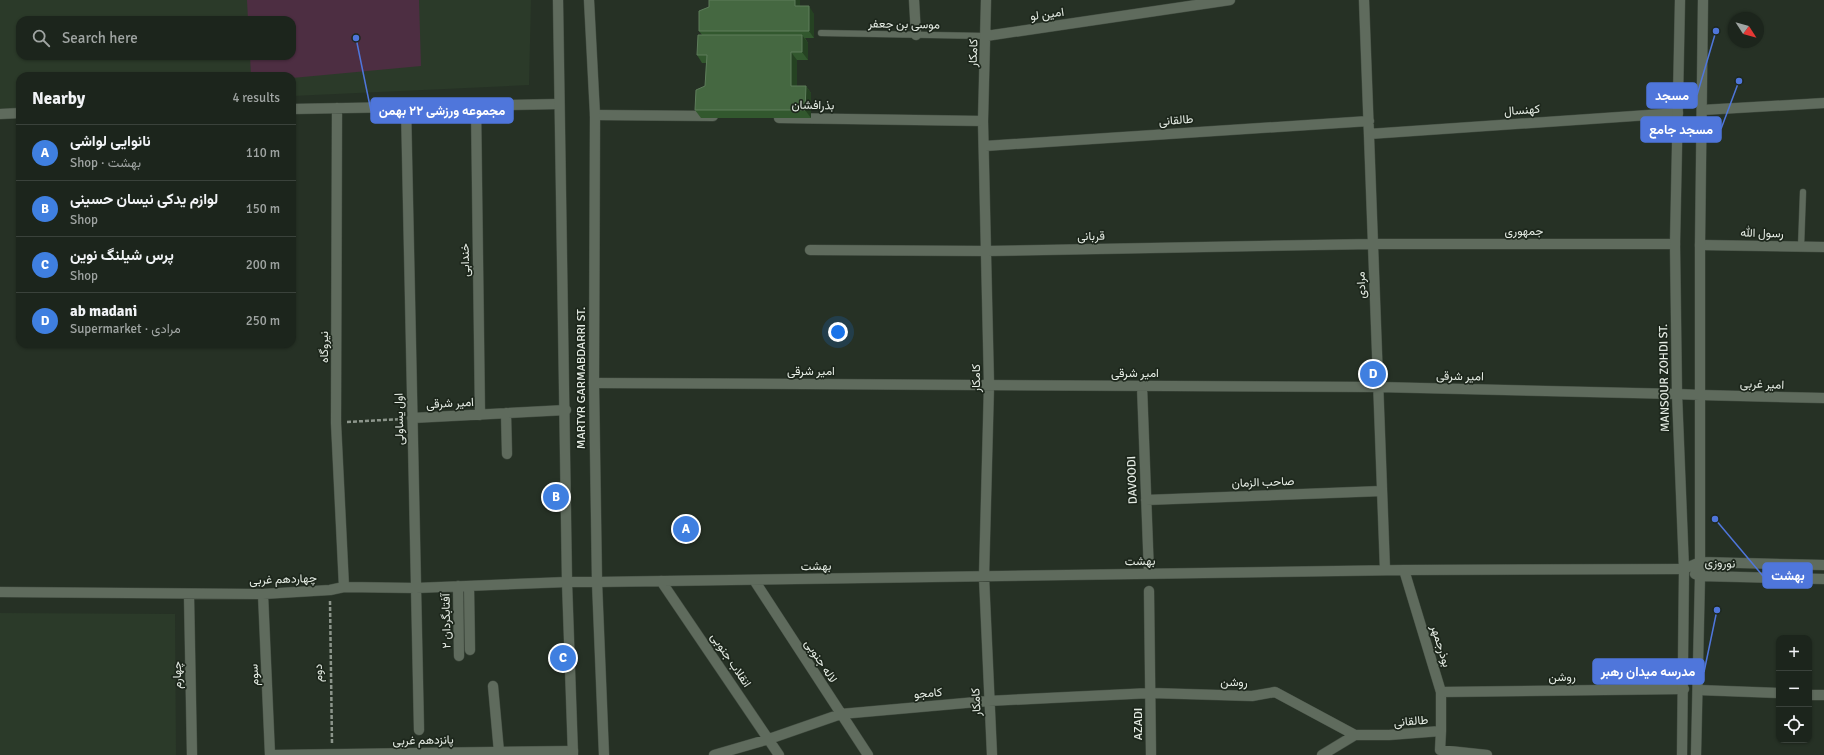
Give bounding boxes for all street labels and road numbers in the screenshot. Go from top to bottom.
street label: امین لو [1029,5,1065,24]
street label: موسی بن جعفر [867,16,940,33]
street label: کامکار [965,39,981,68]
street label: بذرافشان [791,98,835,113]
street label: کهنسال [1503,102,1541,119]
street label: طالقانی [1158,112,1194,129]
street label: جمهوری [1505,224,1543,239]
street label: رسول الله [1740,226,1784,241]
street label: قربانی [1077,229,1105,244]
street label: خندابی [458,243,473,277]
street label: مرادی [1354,271,1369,299]
street label: MARTYR GARMABDARRI ST. [574,307,589,449]
street label: MANSOUR ZOHDI ST. [1656,324,1673,432]
street label: نیروگاه [317,331,332,363]
street label: امیر شرقی [787,364,835,379]
street label: کامکار [969,364,984,393]
street label: امیر شرقی [1111,366,1159,381]
street label: امیر شرقی [1436,369,1484,384]
street label: امیر غربی [1740,376,1784,393]
street label: اول یساولی [392,393,407,445]
street label: امیر شرقی [426,395,474,412]
street label: DAVOODI [1124,456,1141,504]
street label: صاحب الزمان [1231,474,1295,491]
street label: بهشت [1124,554,1156,569]
street label: نوروزی [1704,555,1736,572]
street label: بهشت [800,559,832,574]
street label: چهاردهم غربی [249,571,317,588]
street label: آفتابگردان ۲ [439,592,454,649]
street label: بوذرجمهر [1427,622,1454,669]
street label: انقلاب جنوبی [707,630,754,690]
street label: لاله جنوبی [801,637,840,686]
street label: چهارم [170,661,185,689]
street label: سوم [246,664,263,686]
street label: دوم [311,664,326,682]
street label: روشن [1548,670,1576,685]
street label: روشن [1220,675,1248,690]
street label: کامجو [913,685,943,702]
street label: کامکار [968,687,985,717]
street label: AZADI [1131,708,1146,740]
street label: طالقانی [1393,712,1429,730]
street label: پانزدهم غربی [392,732,454,749]

